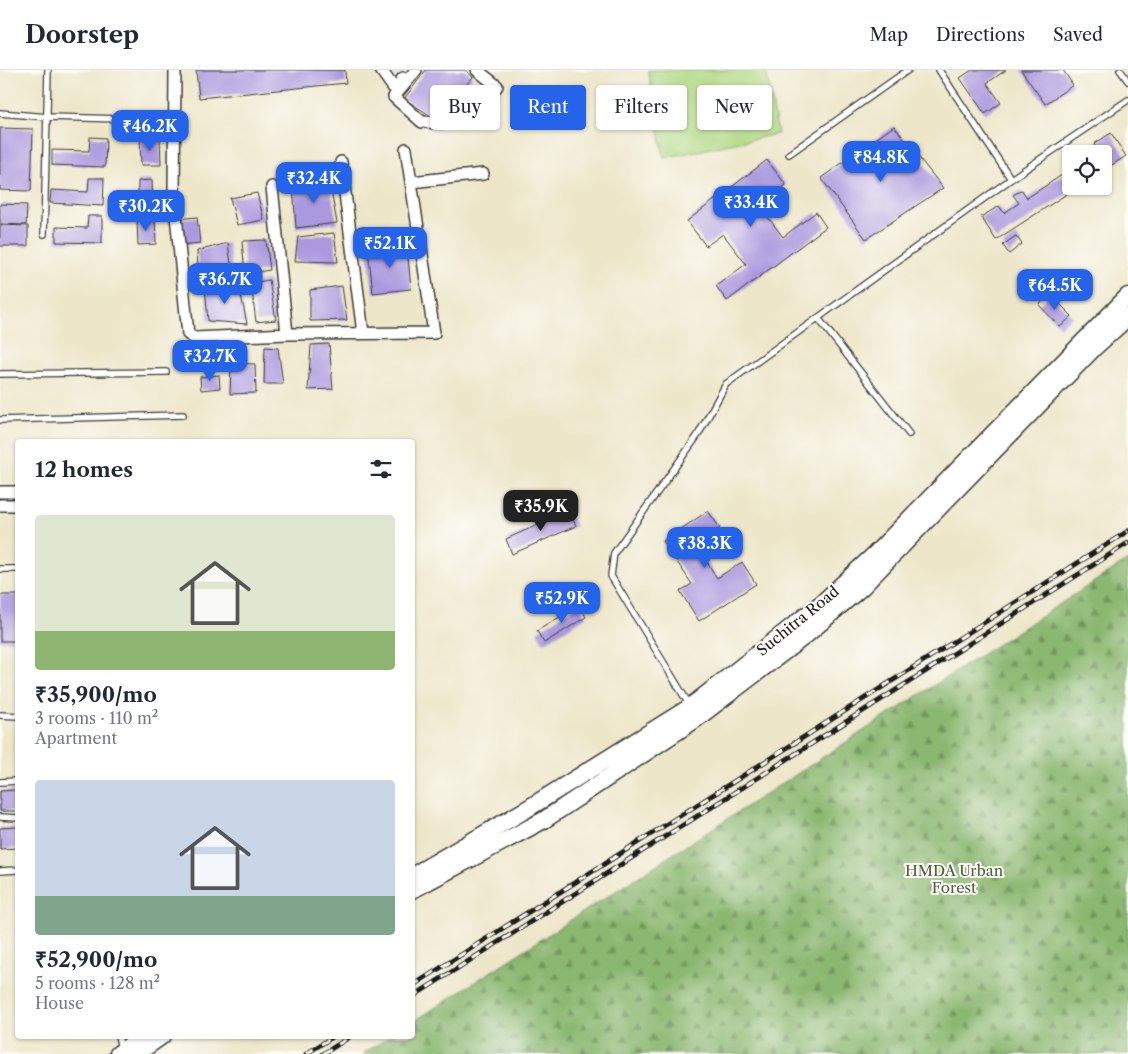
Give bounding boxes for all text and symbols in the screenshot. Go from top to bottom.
text: Doorstep [25,20,139,49]
text: Map [869,24,908,46]
text: Directions [936,24,1025,46]
text: Saved [1053,24,1103,46]
chip: Buy [430,85,500,130]
chip: Rent [510,85,586,130]
chip: Filters [596,85,687,130]
chip: New [697,85,772,130]
pin: ₹46.2K [109,109,191,152]
text: ₹46.2K [123,116,177,136]
pin: ₹84.8K [840,140,922,183]
map controls [1062,145,1112,195]
button: locate [1062,145,1112,195]
text: ₹84.8K [853,147,909,167]
pin: ₹32.4K [273,162,355,204]
text: ₹32.4K [287,168,341,188]
pin: ₹33.4K [710,186,792,228]
pin: ₹30.2K [105,190,187,232]
text: ₹33.4K [724,192,778,212]
text: ₹30.2K [119,196,173,216]
pin: ₹52.1K [349,226,431,269]
text: ₹52.1K [364,233,416,253]
pin: ₹36.7K [184,262,266,305]
pin: ₹64.5K [1014,268,1096,311]
text: ₹36.7K [198,269,252,289]
text: ₹64.5K [1028,275,1082,295]
pin: ₹32.7K [169,340,251,382]
text: ₹32.7K [184,346,237,366]
icon: filters [367,455,395,483]
text: 12 homes [35,457,133,482]
pin: ₹35.9K [500,490,582,532]
text: ₹35.9K [514,496,568,516]
pin: ₹38.3K [664,526,746,569]
text: ₹38.3K [678,533,732,553]
icon: home [170,548,260,638]
pin: ₹52.9K [521,582,603,624]
street label: Suchitra Road [753,582,843,660]
text: ₹52.9K [535,588,589,608]
text: ₹35,900/mo [35,682,157,707]
text: 3 rooms · 110 m² [35,708,158,728]
text: Apartment [35,728,117,748]
icon: home [170,813,260,903]
park label: HMDA Urban Forest [905,861,1004,897]
text: ₹52,900/mo [35,947,157,972]
text: 5 rooms · 128 m² [35,973,160,993]
text: House [35,993,84,1013]

